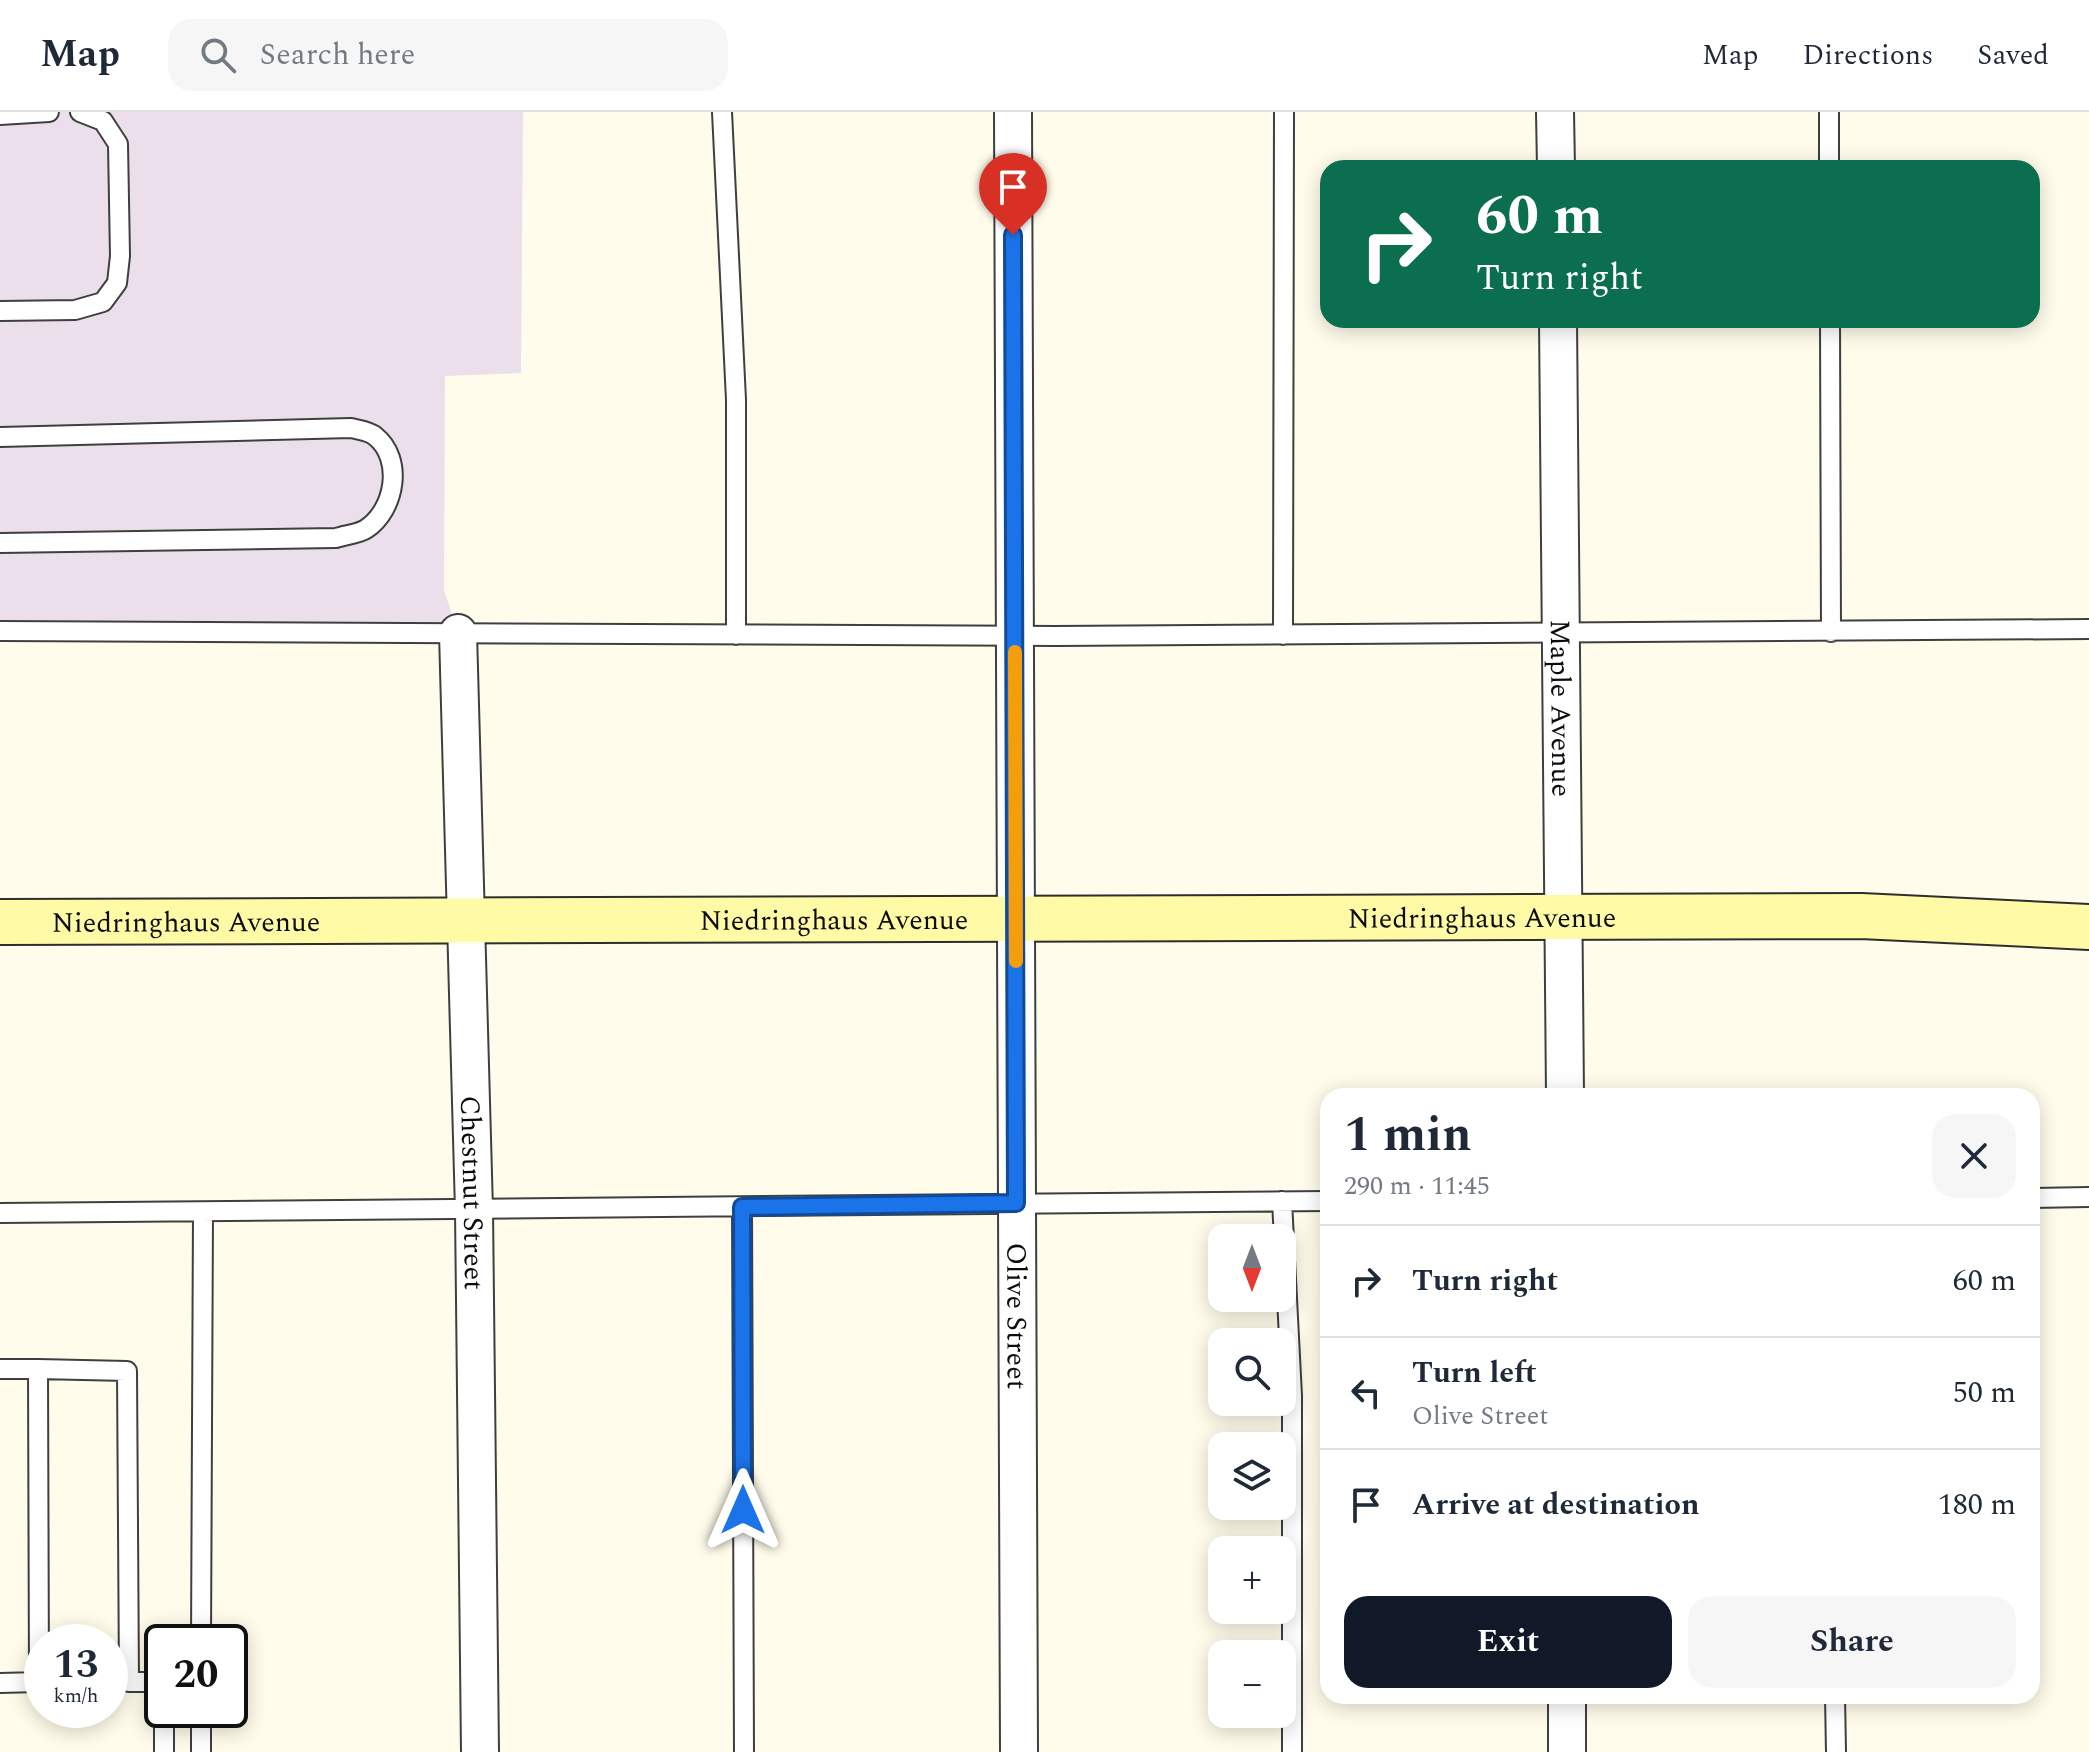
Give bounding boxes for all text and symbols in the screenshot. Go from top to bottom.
search box [168,19,728,91]
text: Map [40,26,120,84]
text: Search here [260,32,415,78]
icon: search [196,33,240,77]
text: Map [1702,34,1759,77]
text: Directions [1803,34,1933,77]
text: Saved [1977,34,2049,77]
pin [979,153,1047,235]
icon: arrive [991,165,1035,209]
text: 60 m [1476,174,1603,259]
icon: right [1344,192,1448,296]
text: Turn right [1476,251,1643,306]
street label: Maple Avenue [1538,619,1582,797]
street label: Niedringhaus Avenue [1348,897,1616,941]
street label: Niedringhaus Avenue [700,899,968,943]
street label: Niedringhaus Avenue [52,901,320,945]
street label: Chestnut Street [448,1095,495,1290]
text: 1 min [1344,1099,1472,1172]
button: close [1932,1114,2016,1198]
text: 290 m · 11:45 [1344,1166,1490,1206]
north arrow [1208,1224,1296,1312]
map controls [1208,1224,1296,1728]
street label: Olive Street [994,1242,1038,1390]
text: Turn right [1412,1258,1558,1304]
text: 60 m [1953,1258,2016,1304]
icon: right [1344,1259,1388,1303]
button: search [1208,1328,1296,1416]
text: Turn left [1412,1350,1537,1396]
text: 50 m [1953,1370,2016,1416]
icon: left [1344,1371,1388,1415]
text: Olive Street [1412,1396,1549,1436]
button: layers [1208,1432,1296,1520]
position arrow [701,1468,785,1552]
text: Arrive at destination [1412,1482,1699,1528]
text: 180 m [1938,1482,2016,1528]
icon: arrive [1344,1483,1388,1527]
button: + [1208,1536,1296,1624]
button: Exit [1344,1596,1672,1688]
button: Share [1688,1596,2016,1688]
speed limit sign: 20 [144,1624,248,1728]
text: 13 [54,1635,98,1696]
button: − [1208,1640,1296,1728]
text: km/h [54,1681,99,1711]

